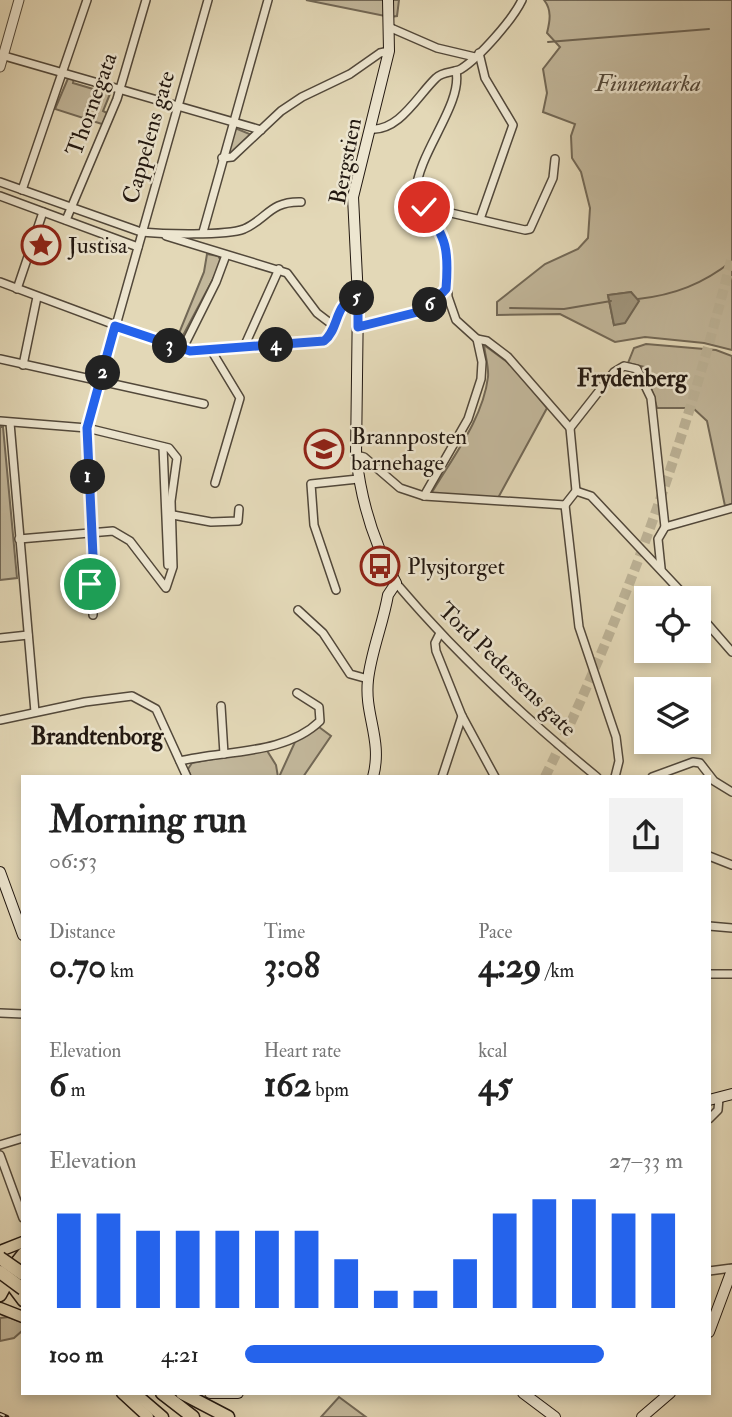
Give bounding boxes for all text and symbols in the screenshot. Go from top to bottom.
street label: Thornegata [59,48,124,160]
street label: Cappelens gate [116,67,182,207]
park label: Finnemarka [594,69,701,98]
street label: Bergstien [323,115,368,207]
pin [394,177,454,237]
icon: check [405,188,443,226]
place icon: Justisa [20,224,62,266]
place label: Justisa [67,231,128,260]
pin: 5 [340,280,374,316]
text: 5 [352,285,361,309]
pin: 6 [412,288,448,322]
text: 6 [425,292,434,316]
pin: 3 [152,328,188,364]
pin: 4 [258,328,294,362]
text: 4 [270,332,281,356]
text: 3 [166,333,173,357]
pin: 2 [86,356,120,390]
text: 2 [98,360,107,384]
district label: Frydenberg [577,363,688,394]
place label: Brannposten barnehage [351,422,467,477]
school or university icon: Brannposten barnehage [303,428,345,470]
pin: 1 [70,460,106,494]
text: 1 [84,464,91,488]
bus stop icon: Plysjtorget [359,545,401,587]
place label: Plysjtorget [407,552,505,581]
pin [60,554,120,614]
icon: arrive [71,565,109,603]
map controls [634,586,711,754]
button: locate [634,586,711,663]
street label: Tord Pedersens gate [432,596,583,743]
button: layers [634,677,711,754]
district label: Brandtenborg [31,721,164,752]
text: Morning run [49,796,247,844]
button: share [609,798,683,872]
text: 06:53 [49,846,97,875]
text: Distance [49,920,115,944]
text: Time [264,920,305,944]
text: Pace [478,920,512,944]
text: 0.70 [49,944,106,988]
text: 3:08 [264,944,320,988]
text: 4:29 [478,944,542,988]
text: km [106,959,134,983]
text: /km [542,959,574,983]
text: Elevation [49,1039,121,1063]
text: Heart rate [264,1039,341,1063]
text: kcal [478,1039,507,1063]
text: 6 [49,1063,67,1107]
text: 162 [264,1063,311,1107]
text: 45 [478,1063,513,1107]
text: m [67,1078,85,1102]
text: bpm [311,1078,349,1102]
text: Elevation [49,1146,137,1175]
text: 27–33 m [609,1146,683,1175]
text: 100 m [49,1340,103,1369]
text: 4:21 [161,1340,199,1369]

